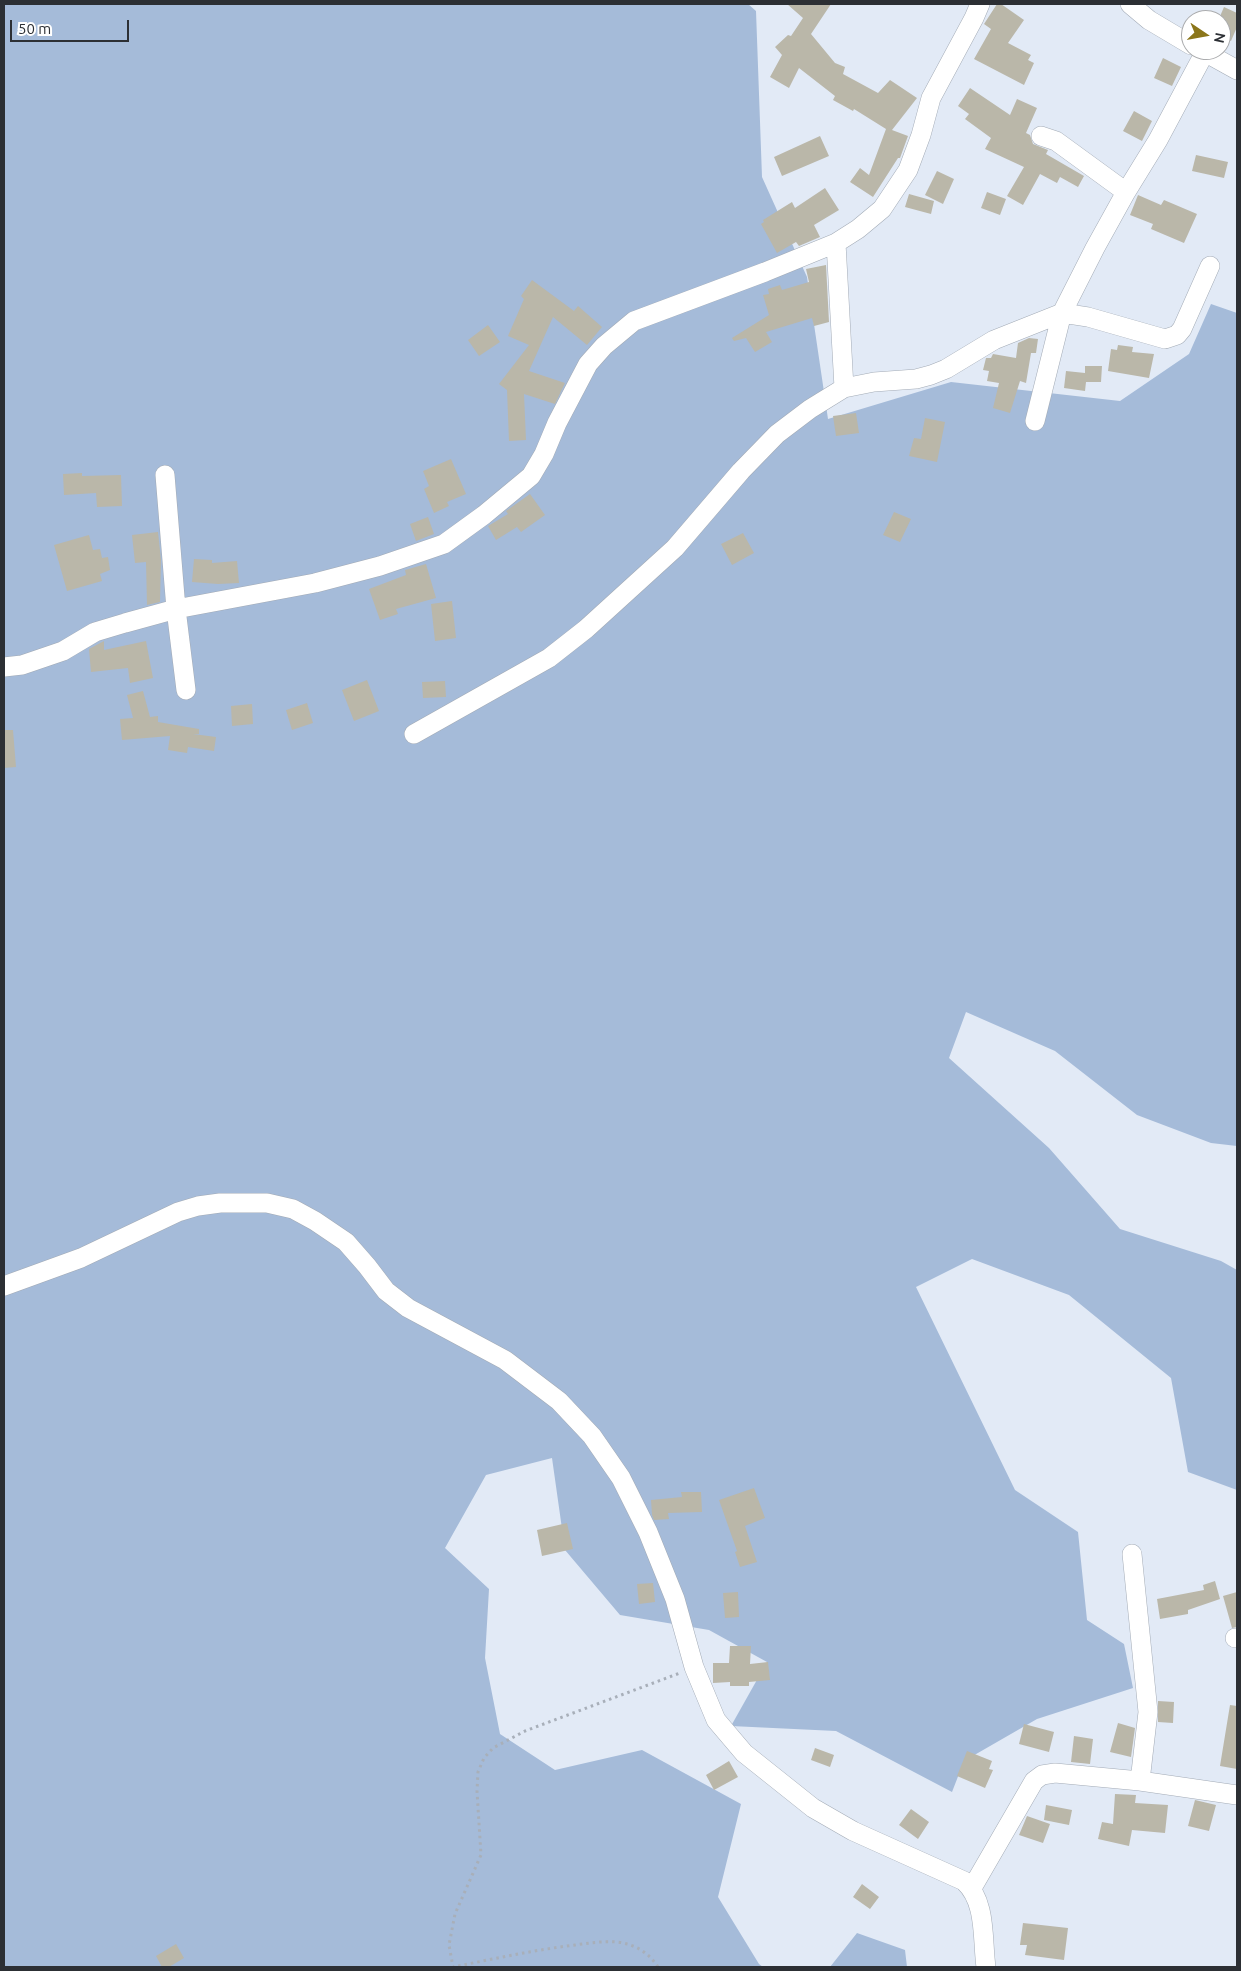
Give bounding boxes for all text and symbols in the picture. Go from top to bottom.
scale bar [12,10,131,42]
north arrow [1181,10,1231,60]
text: 50 m [18,20,51,37]
text: N [1211,31,1229,45]

